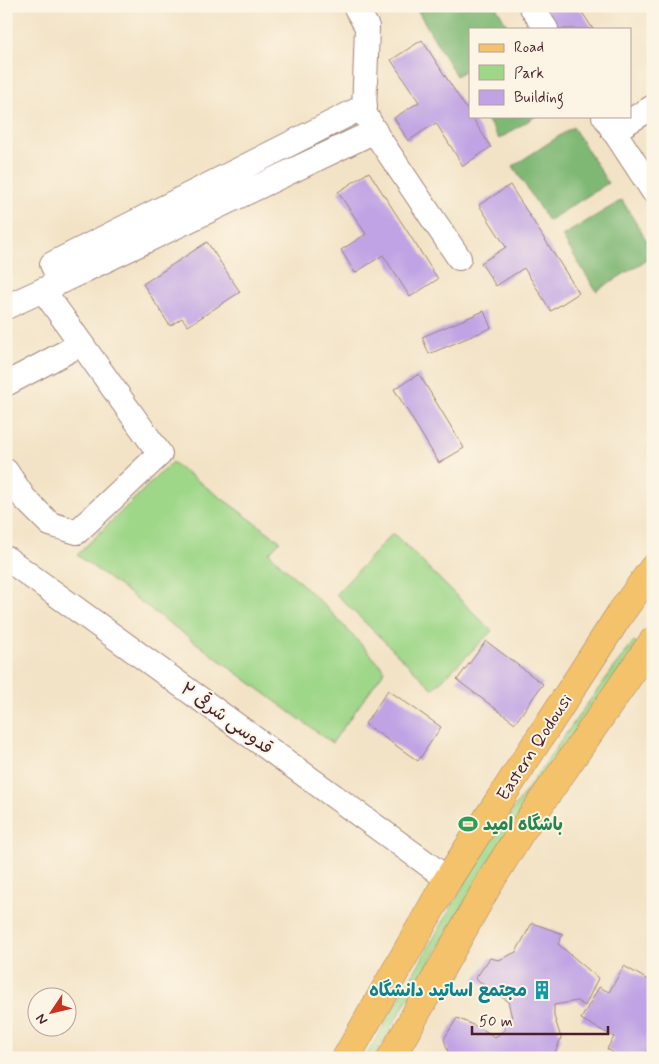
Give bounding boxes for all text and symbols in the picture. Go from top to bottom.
legend [469,28,632,118]
text: Road [514,38,544,58]
text: Park [514,64,544,84]
text: Building [514,88,564,109]
street label: قدوسی شرقی ۲ [175,676,278,760]
street label: Eastern Qodousi [491,690,578,805]
sports icon: باشگاه امید [457,813,479,835]
place label: باشگاه امید [483,813,563,837]
place label: مجتمع اساتید دانشگاه [369,979,527,1003]
building icon: مجتمع اساتید دانشگاه [531,979,553,1001]
north arrow [28,986,78,1036]
scale bar [472,1004,608,1036]
text: N [32,1010,52,1028]
text: 50 m [479,1012,513,1032]

